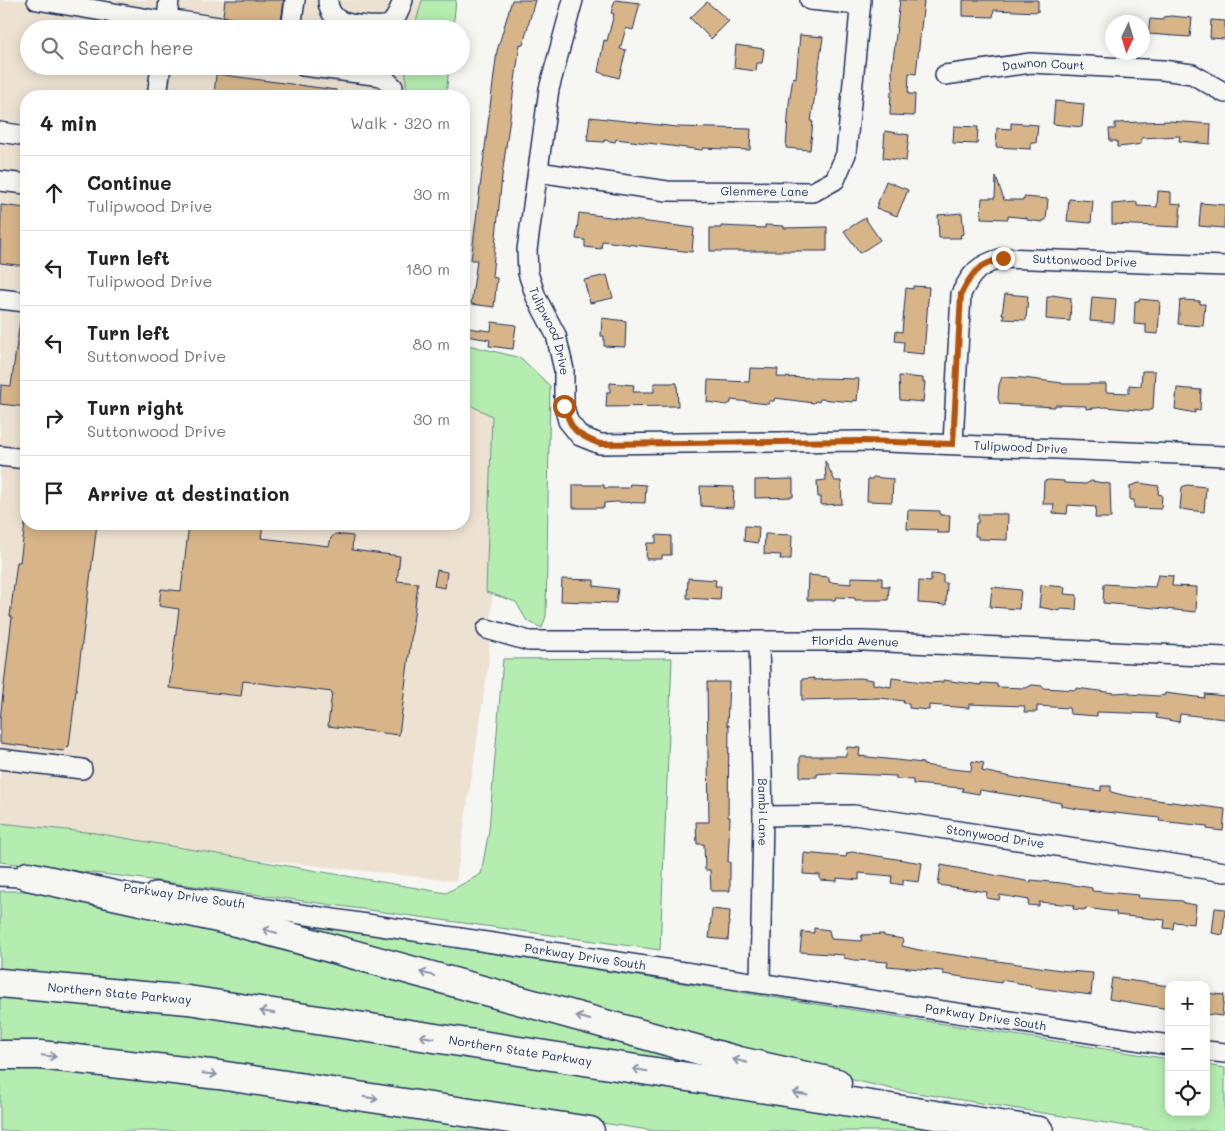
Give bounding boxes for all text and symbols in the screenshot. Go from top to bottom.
north arrow [1105,15,1150,60]
search box [20,20,470,75]
icon: search [38,34,66,62]
text: Search here [78,35,194,60]
street label: Dawnon Court [1001,54,1085,74]
text: 4 min [40,109,97,136]
text: Walk · 320 m [350,112,450,133]
text: Continue [87,170,172,195]
icon: ahead [40,179,68,207]
street label: Glenmere Lane [720,182,809,199]
text: 30 m [413,183,450,204]
text: Tulipwood Drive [87,195,212,216]
text: Turn left [87,245,170,270]
route end [992,247,1015,270]
street label: Suttonwood Drive [1032,250,1137,270]
icon: left [40,254,68,282]
text: 180 m [405,258,450,279]
text: Tulipwood Drive [87,270,212,291]
street label: Tulipwood Drive [526,285,573,375]
text: Turn left [87,320,170,345]
icon: left [40,329,68,357]
text: 80 m [413,333,450,354]
text: Suttonwood Drive [87,345,226,366]
text: Turn right [87,395,184,420]
route start [553,395,576,418]
icon: right [40,404,68,432]
text: 30 m [413,408,450,429]
text: Suttonwood Drive [87,420,226,441]
street label: Tulipwood Drive [973,437,1068,456]
icon: arrive [40,479,68,507]
text: Arrive at destination [87,481,290,506]
street label: Florida Avenue [812,632,899,650]
street label: Bambi Lane [755,778,772,846]
street label: Stonywood Drive [945,820,1046,851]
street label: Parkway Drive South [123,879,246,911]
one-way arrow [262,926,278,936]
street label: Parkway Drive South [524,939,647,973]
one-way arrow [419,969,435,979]
street label: Northern State Parkway [47,978,193,1007]
map controls [1165,981,1210,1116]
button: + [1165,981,1210,1026]
street label: Parkway Drive South [924,999,1048,1033]
one-way arrow [259,1007,275,1017]
one-way arrow [576,1012,592,1022]
button: − [1165,1026,1210,1071]
street label: Northern State Parkway [448,1031,593,1069]
one-way arrow [420,1032,436,1042]
one-way arrow [40,1051,56,1061]
one-way arrow [733,1055,749,1065]
one-way arrow [632,1064,648,1074]
one-way arrow [202,1069,218,1079]
button: locate [1165,1071,1210,1116]
one-way arrow [793,1089,809,1099]
one-way arrow [363,1093,379,1103]

